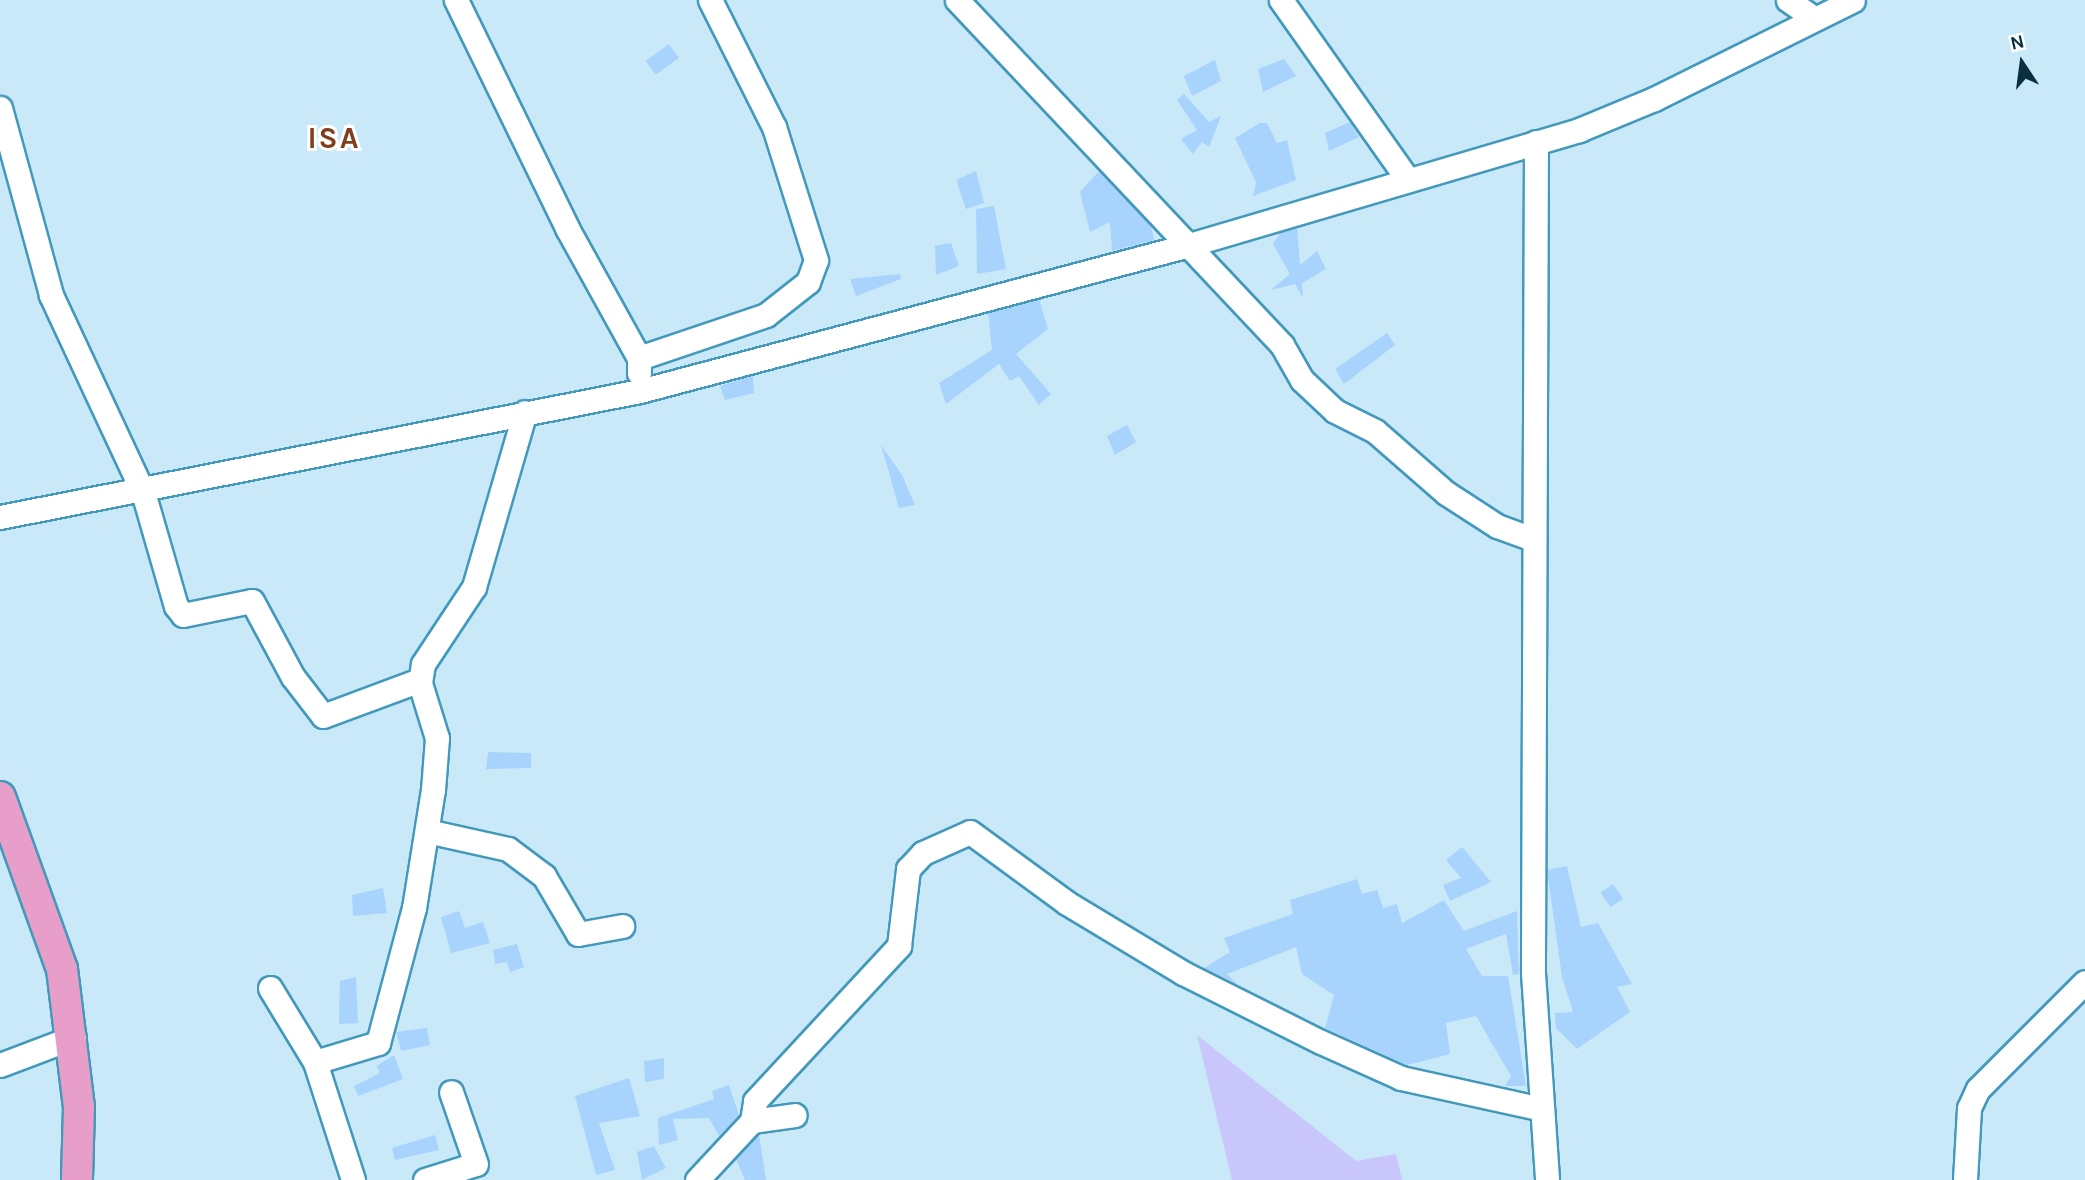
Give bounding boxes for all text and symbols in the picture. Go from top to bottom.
north arrow [1987,28,2057,98]
text: N [2008,30,2026,55]
district label: ISA [308,120,360,156]

